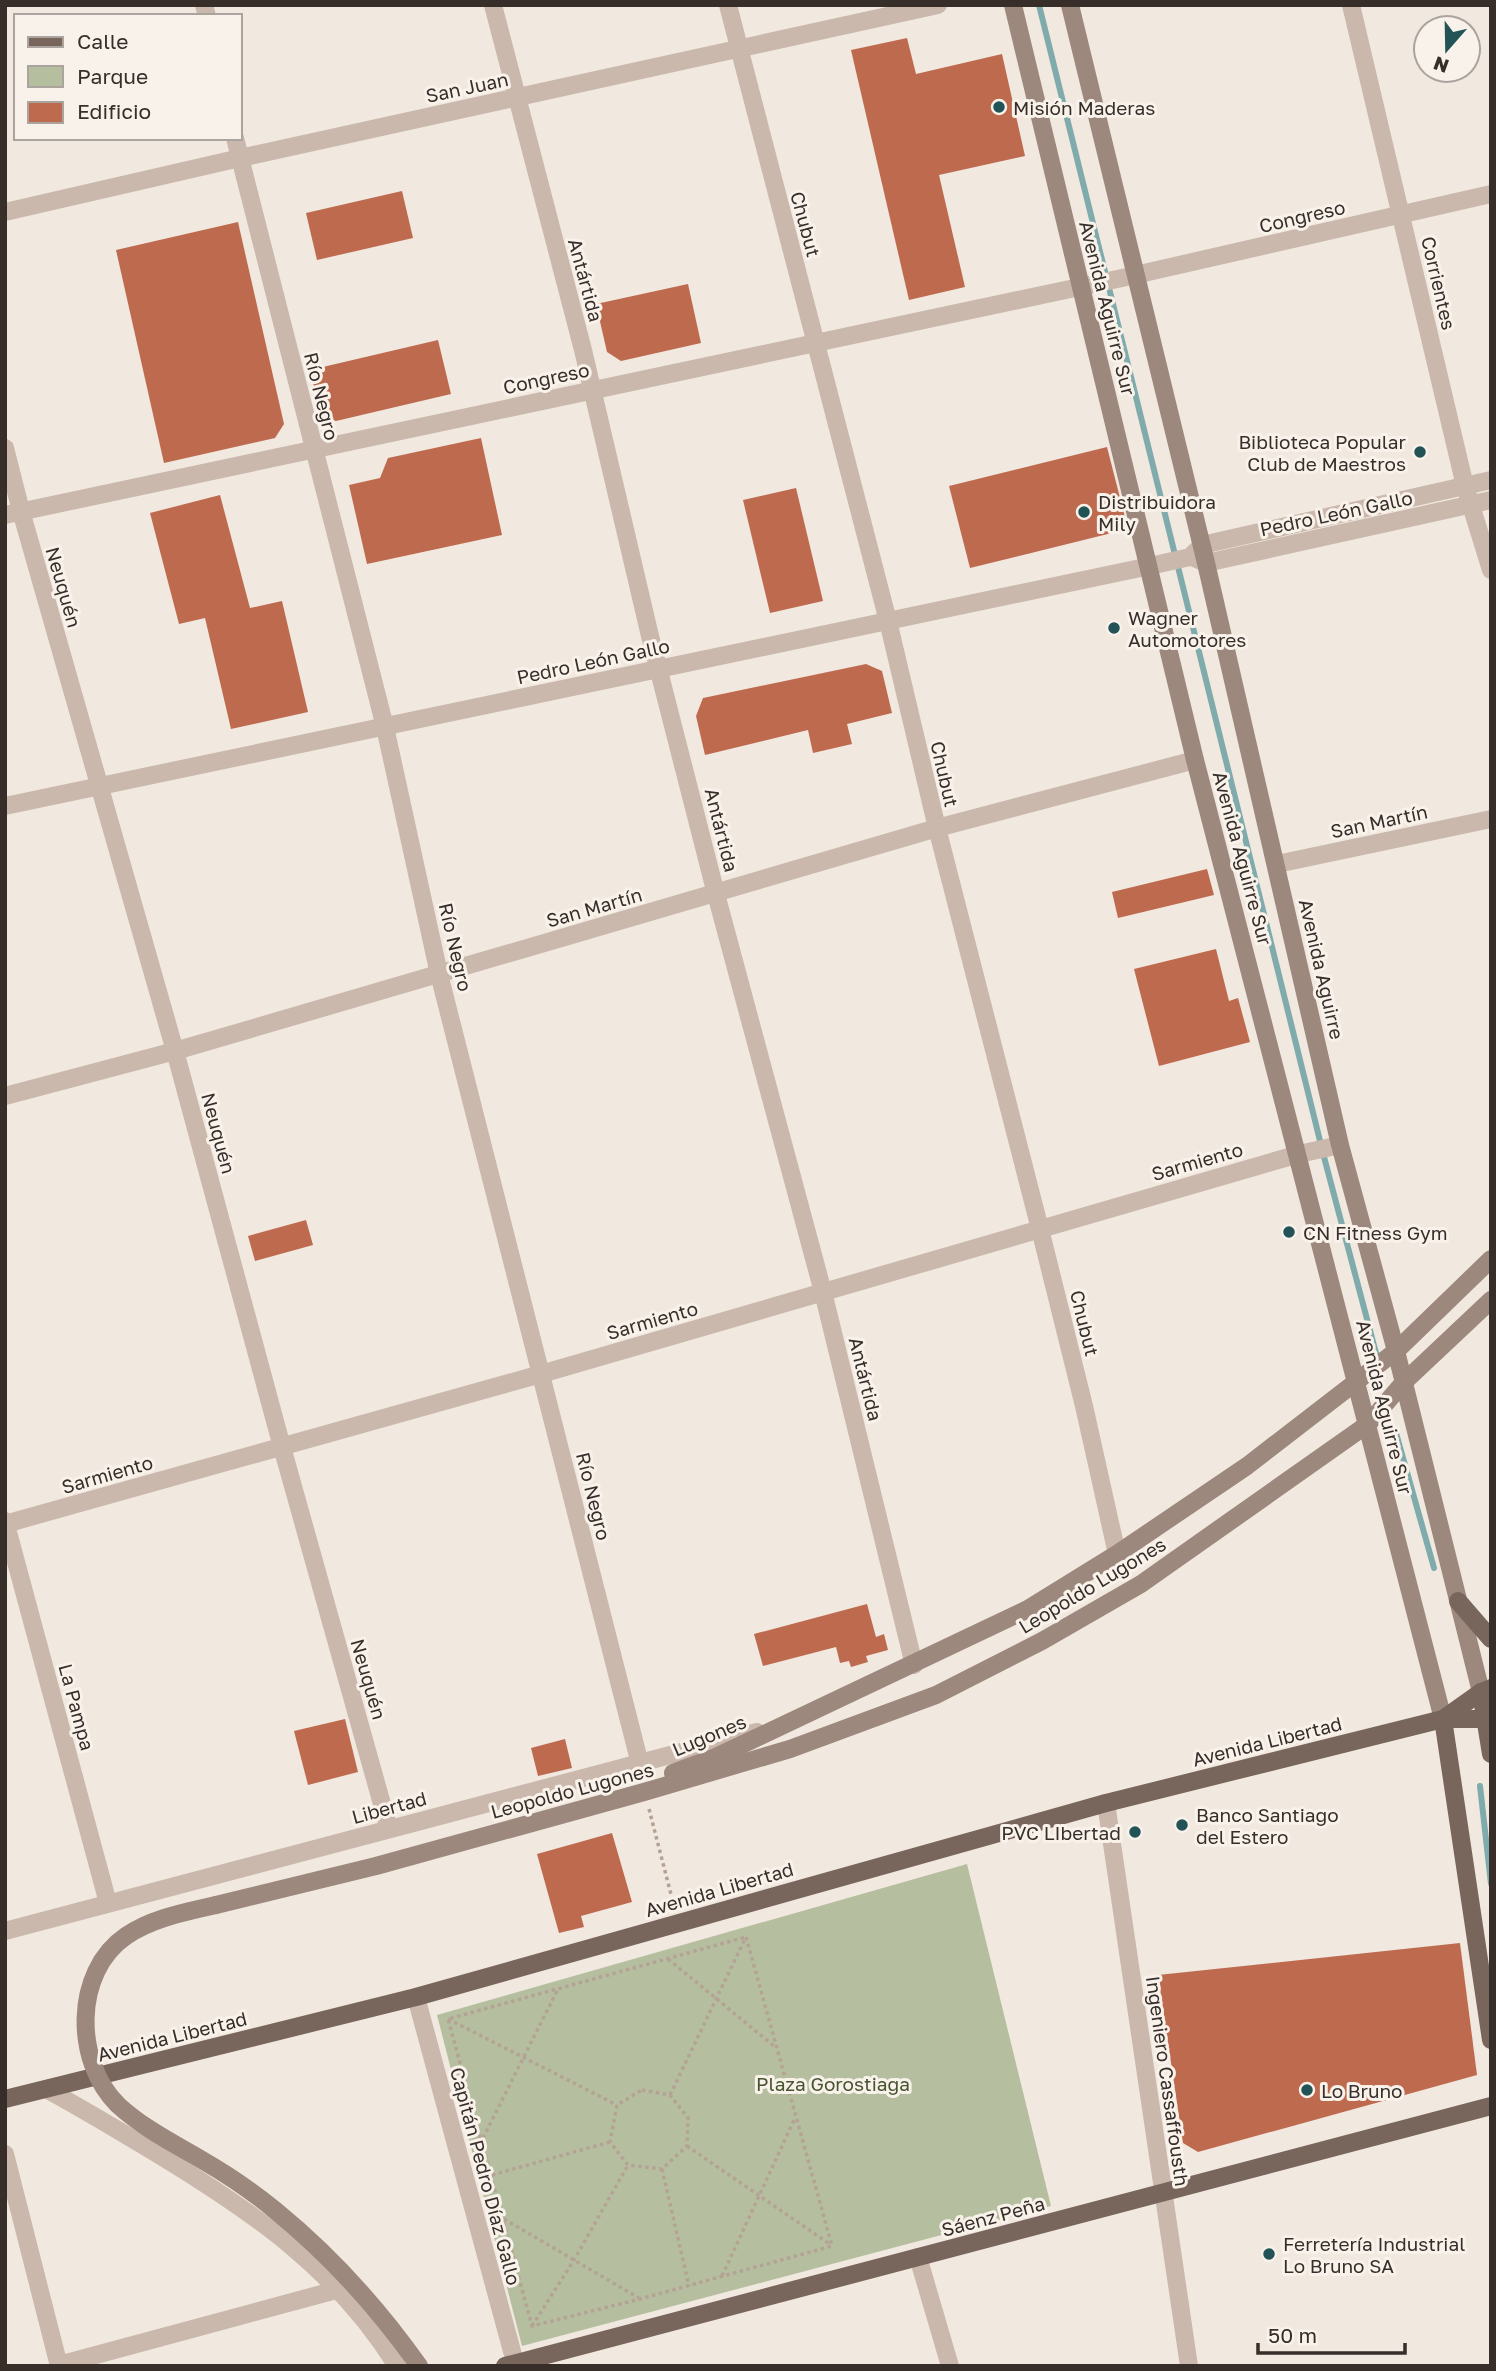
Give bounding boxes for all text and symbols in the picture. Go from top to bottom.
legend [14,14,242,140]
north arrow [1412,14,1482,84]
text: Calle [77,28,129,54]
text: N [1430,52,1452,79]
text: Parque [77,63,148,89]
street label: San Juan [424,67,510,107]
place label: Misión Maderas [1013,96,1155,119]
text: Edificio [77,98,151,124]
marker: Misión Maderas [991,99,1007,115]
street label: Chubut [786,189,826,259]
street label: Congreso [1257,195,1347,237]
street label: Avenida Aguirre Sur [1075,218,1141,398]
street label: Corrientes [1417,234,1461,332]
street label: Antártida [564,236,608,324]
street label: Río Negro [300,350,344,442]
street label: Congreso [501,358,591,398]
place label: Biblioteca Popular Club de Maestros [1238,430,1407,475]
marker: Biblioteca Popular Club de Maestros [1412,444,1428,460]
street label: Pedro León Gallo [1258,486,1414,540]
place label: Distribuidora Mily [1098,490,1216,535]
marker: Distribuidora Mily [1076,504,1092,520]
street label: Neuquén [42,544,86,630]
place label: Wagner Automotores [1128,606,1246,651]
marker: Wagner Automotores [1106,620,1122,636]
street label: Pedro León Gallo [515,634,671,688]
street label: Chubut [926,739,964,809]
street label: Avenida Aguirre Sur [1209,769,1277,948]
street label: Antártida [701,786,743,874]
street label: San Martín [1328,800,1430,842]
street label: San Martín [543,882,645,932]
street label: Avenida Aguirre [1295,897,1349,1041]
street label: Río Negro [435,901,477,993]
street label: Neuquén [197,1090,241,1176]
street label: Sarmiento [1149,1137,1245,1185]
place label: CN Fitness Gym [1303,1221,1448,1244]
marker: CN Fitness Gym [1281,1224,1297,1240]
street label: Chubut [1066,1288,1104,1358]
street label: Sarmiento [604,1296,700,1344]
street label: Avenida Aguirre Sur [1352,1317,1418,1497]
street label: Antártida [845,1335,887,1423]
street label: Sarmiento [59,1450,155,1498]
street label: Río Negro [572,1450,616,1542]
street label: Leopoldo Lugones [1014,1532,1170,1638]
street label: Neuquén [347,1636,391,1722]
street label: La Pampa [54,1661,100,1753]
street label: Lugones [669,1709,749,1761]
street label: Avenida Libertad [1190,1711,1344,1771]
street label: Leopoldo Lugones [488,1757,656,1823]
street label: Libertad [349,1786,429,1828]
place label: Banco Santiago del Estero [1196,1803,1339,1848]
marker: Banco Santiago del Estero [1174,1817,1190,1833]
place label: PVC LIbertad [1001,1821,1121,1844]
marker: PVC LIbertad [1127,1824,1143,1840]
street label: Avenida Libertad [642,1857,796,1921]
street label: Ingeniero Cassaffousth [1142,1974,1194,2188]
street label: Avenida Libertad [95,2006,249,2066]
street label: Capitán Pedro Díaz Gallo [446,2065,526,2287]
park label: Plaza Gorostiaga [756,2072,910,2095]
place label: Lo Bruno [1321,2079,1403,2102]
marker: Lo Bruno [1299,2082,1315,2098]
street label: Sáenz Peña [939,2191,1047,2241]
place label: Ferretería Industrial Lo Bruno SA [1283,2232,1465,2277]
marker: Ferretería Industrial Lo Bruno SA [1261,2246,1277,2262]
scale bar [1258,2312,1405,2356]
text: 50 m [1268,2322,1317,2348]

